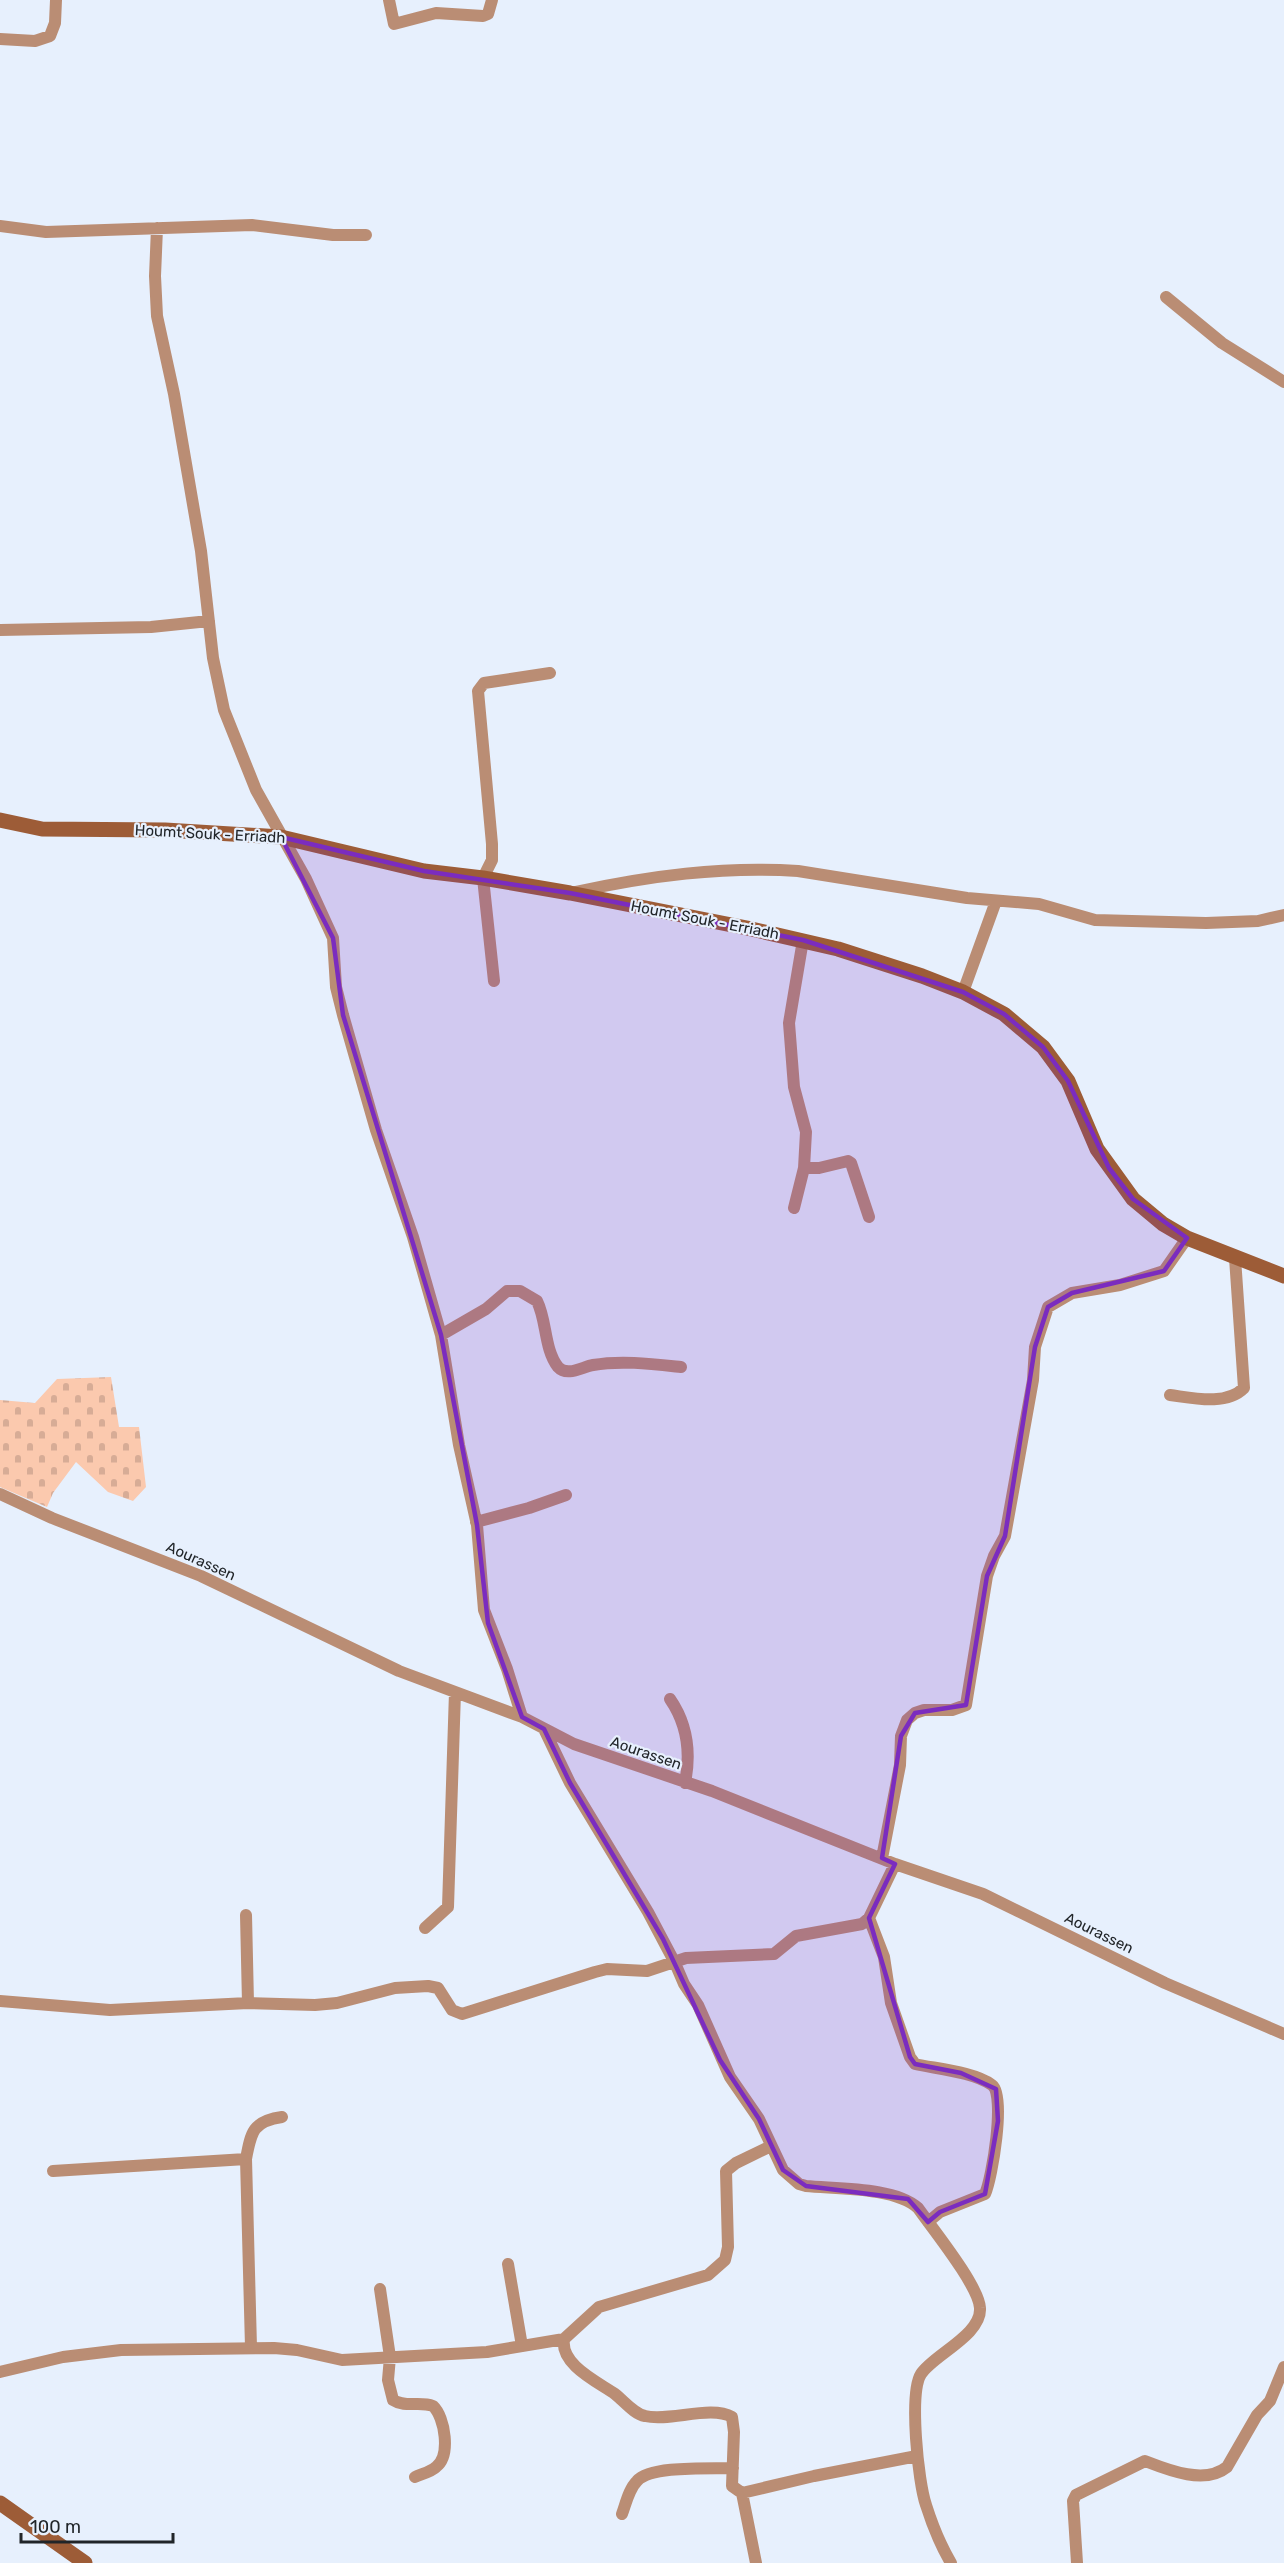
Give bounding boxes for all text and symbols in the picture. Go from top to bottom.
street label: Houmt Souk - Erriadh [134,821,286,847]
street label: Houmt Souk - Erriadh [629,897,781,943]
street label: Aourassen [163,1538,239,1584]
street label: Aourassen [608,1732,684,1774]
street label: Aourassen [1062,1909,1136,1957]
scale bar [21,2506,172,2544]
text: 100 m [30,2516,81,2538]

